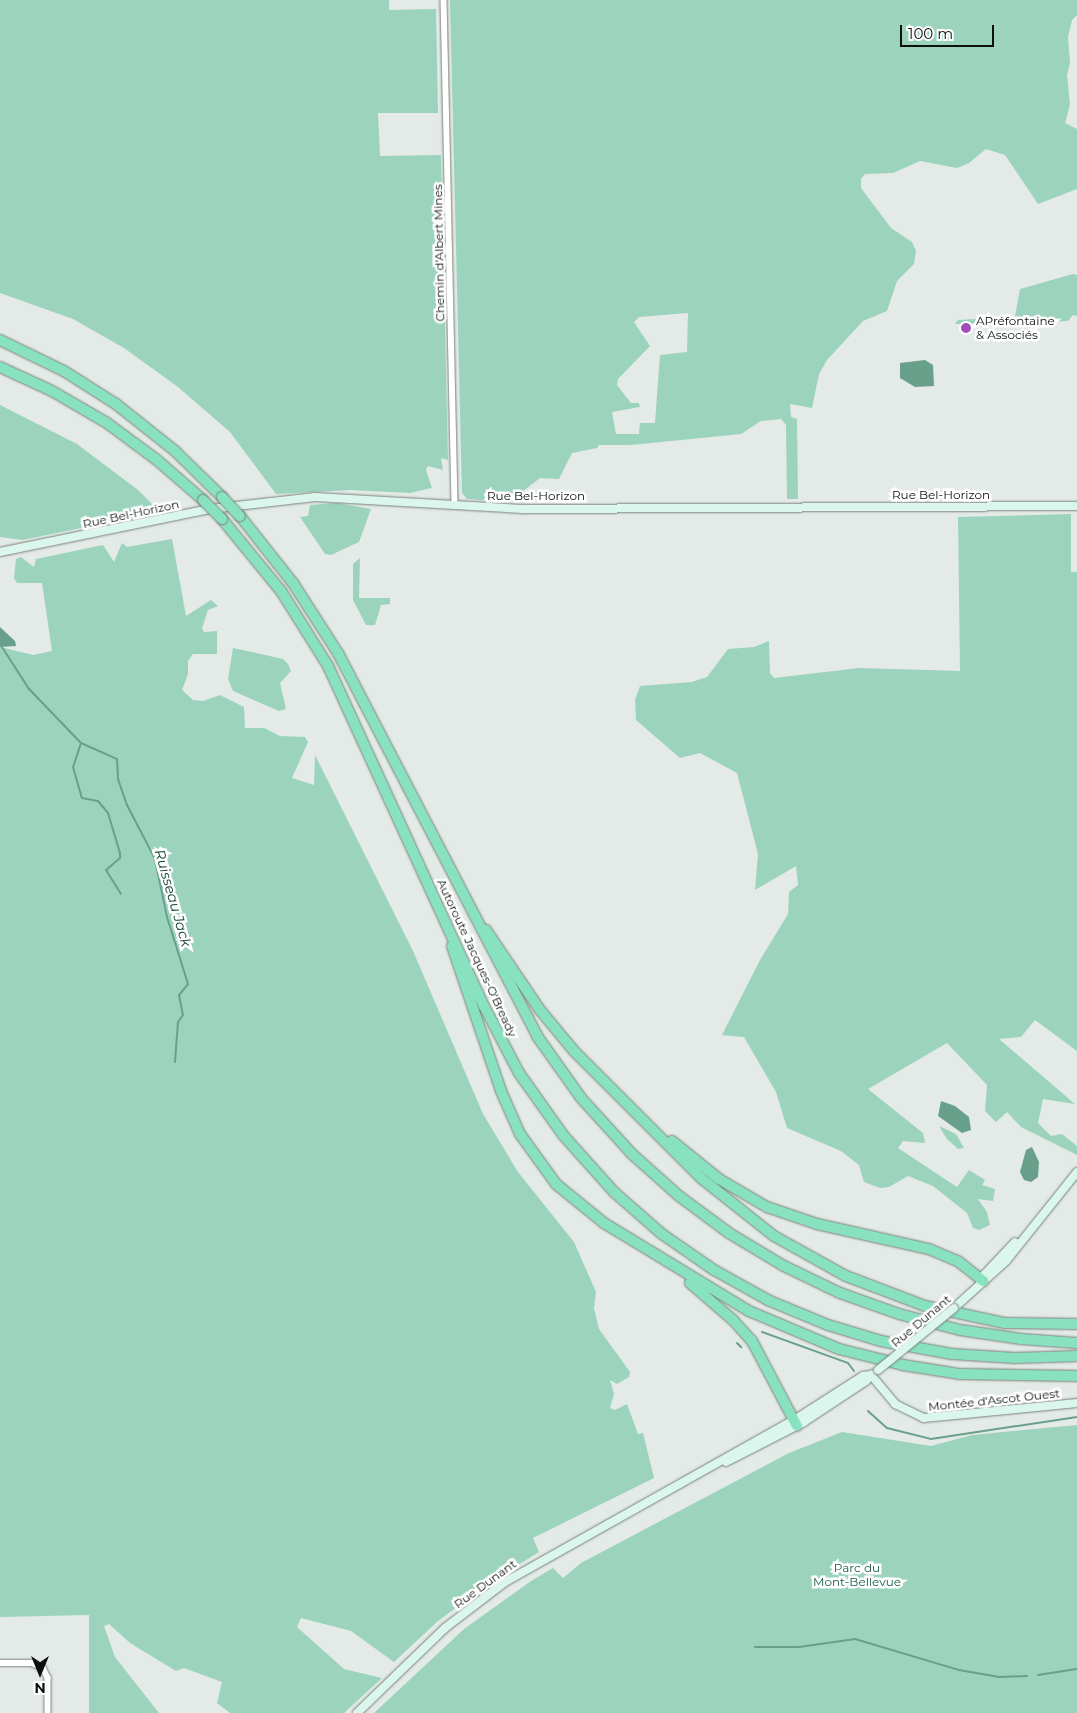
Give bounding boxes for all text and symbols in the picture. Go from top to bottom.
scale bar [902,15,996,47]
text: 100 m [908,24,953,43]
street label: Chemin d'Albert Mines [431,184,447,322]
place label: APréfontaine & Associés [976,314,1055,342]
marker: APréfontaine & Associés [960,322,972,334]
street label: Rue Bel-Horizon [892,488,990,502]
street label: Rue Bel-Horizon [487,489,585,503]
street label: Rue Bel-Horizon [82,497,180,531]
water label: Ruisseau Jack [151,847,195,949]
street label: Autoroute Jacques-O'Bready [434,877,520,1039]
street label: Rue Dunant [888,1292,954,1350]
street label: Montée d'Ascot Ouest [928,1386,1060,1414]
street label: Rue Dunant [451,1557,519,1611]
park label: Parc du Mont-Bellevue [813,1561,901,1589]
north arrow [15,1648,65,1698]
text: N [34,1679,46,1697]

